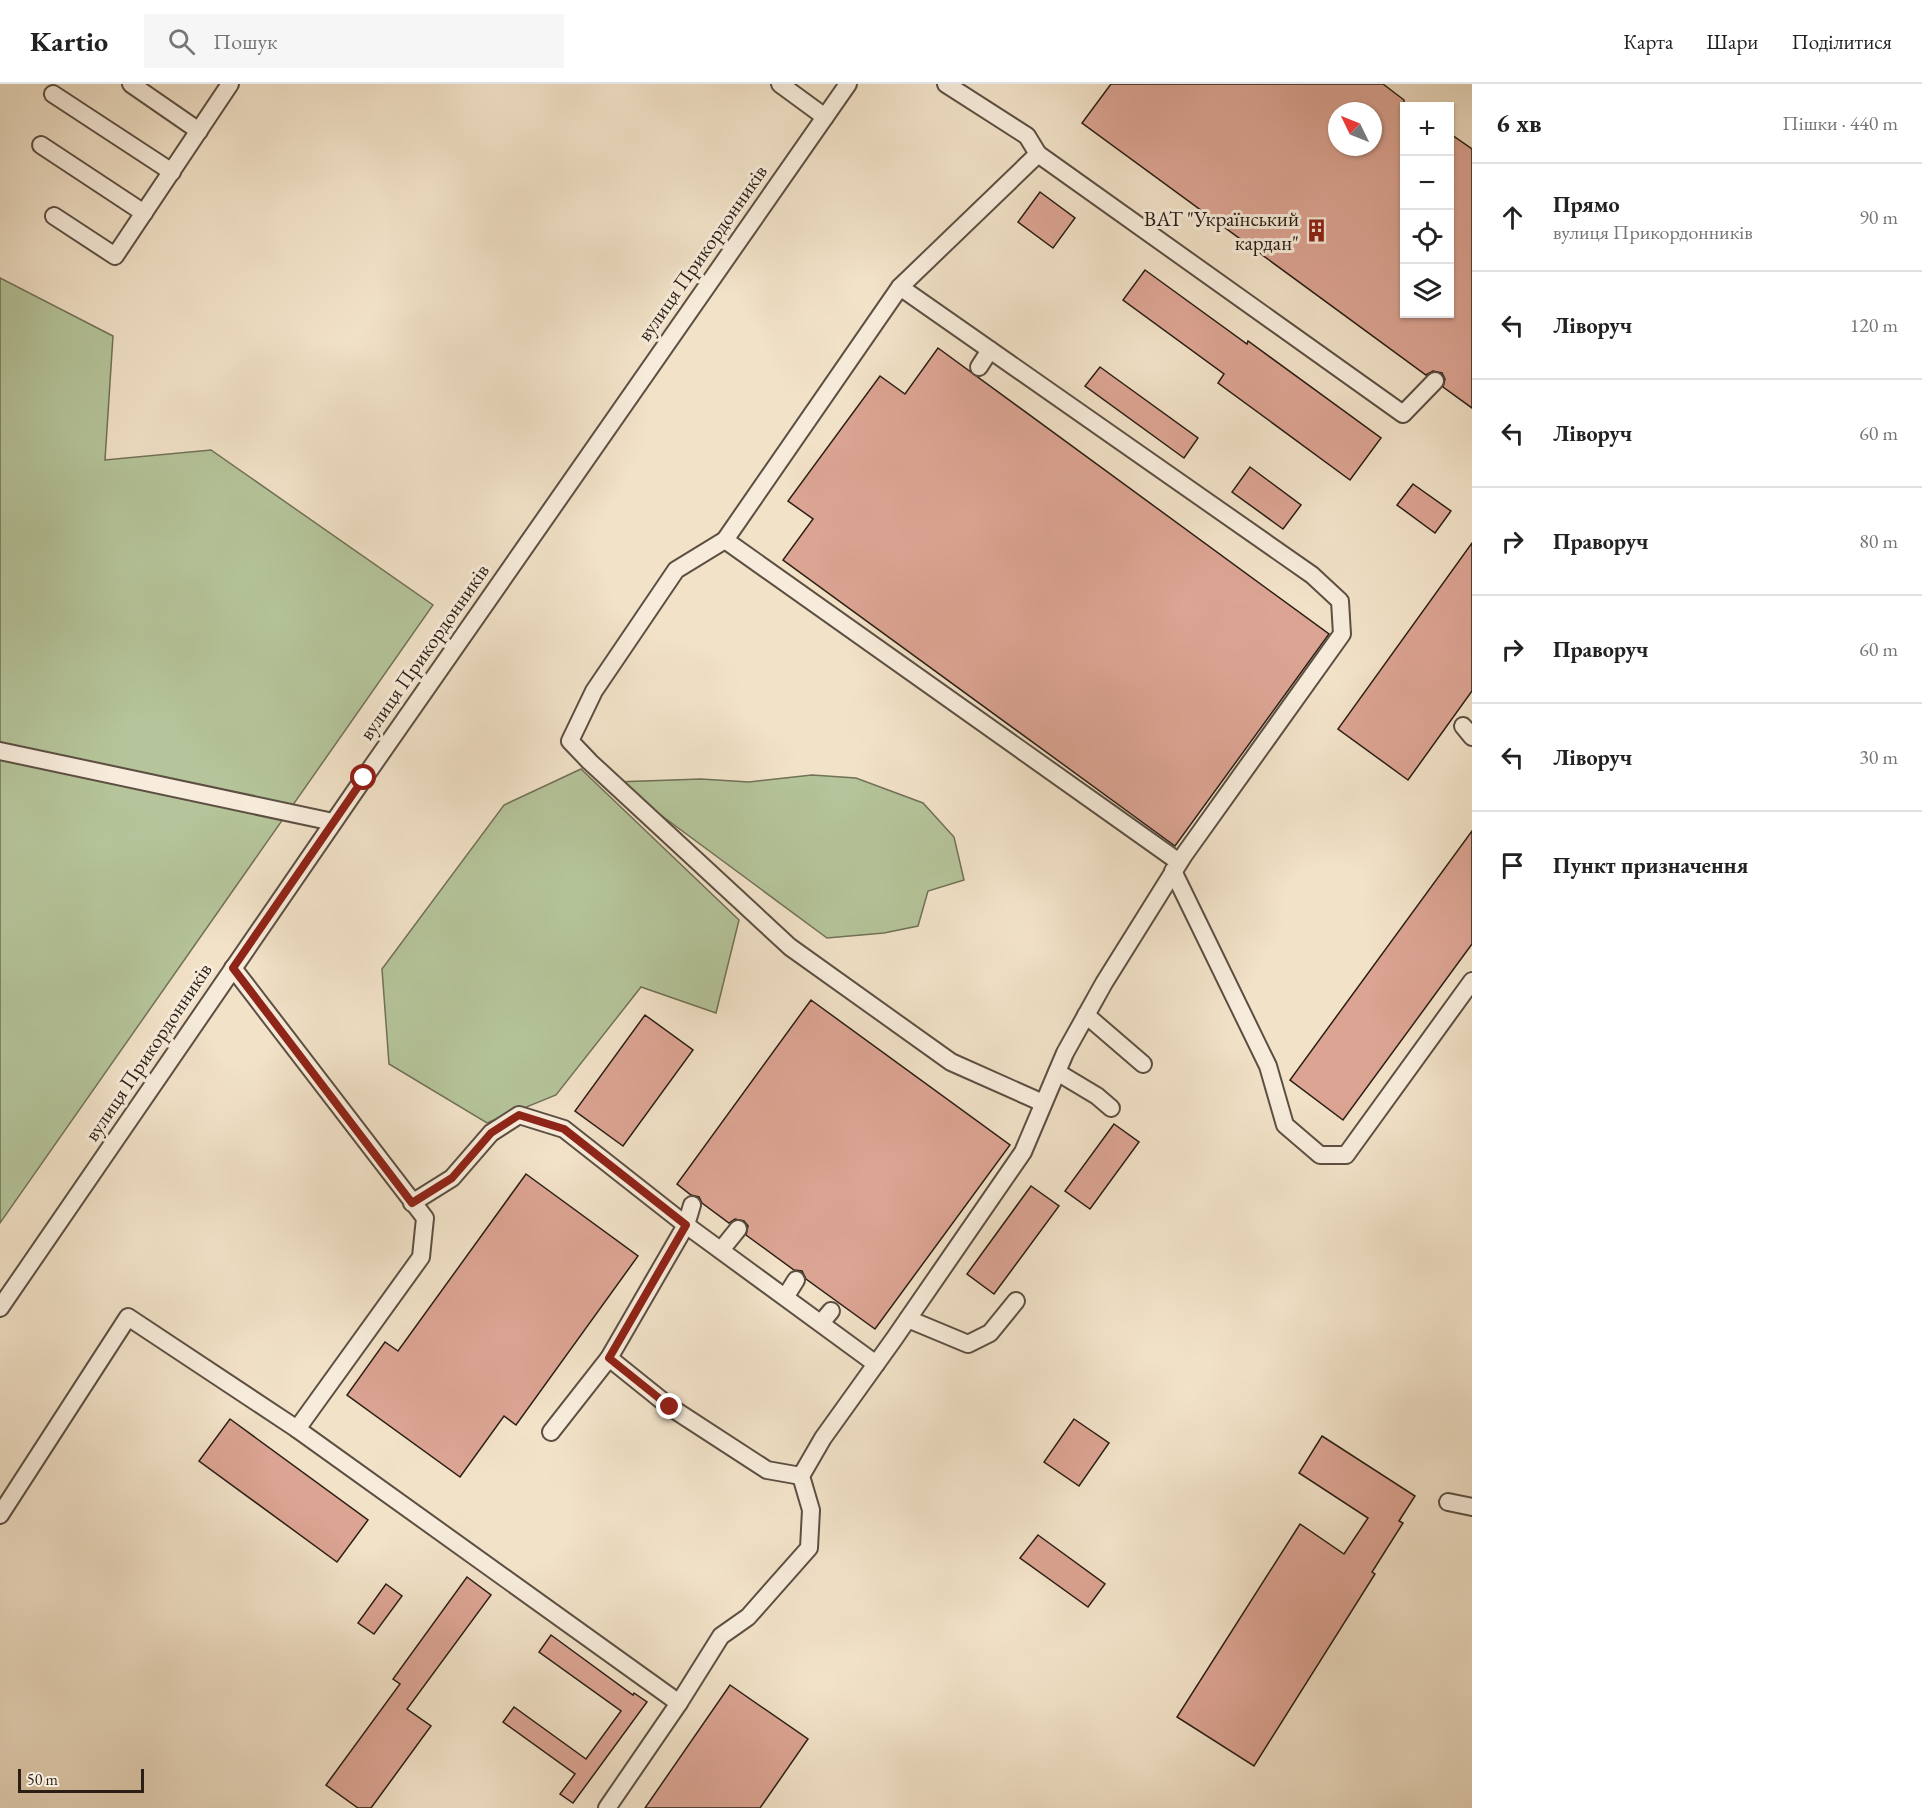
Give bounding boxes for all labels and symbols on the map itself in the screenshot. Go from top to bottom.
north arrow [1328,102,1382,156]
street label: вулиця Прикордонників [630,159,773,346]
place label: ВАТ "Український кардан" [1144,205,1299,256]
building icon: ВАТ "Український кардан" [1304,218,1330,244]
street label: вулиця Прикордонників [352,558,495,745]
route start [350,764,376,790]
street label: вулиця Прикордонників [78,957,217,1146]
route end [656,1393,682,1419]
scale bar [18,1766,144,1794]

